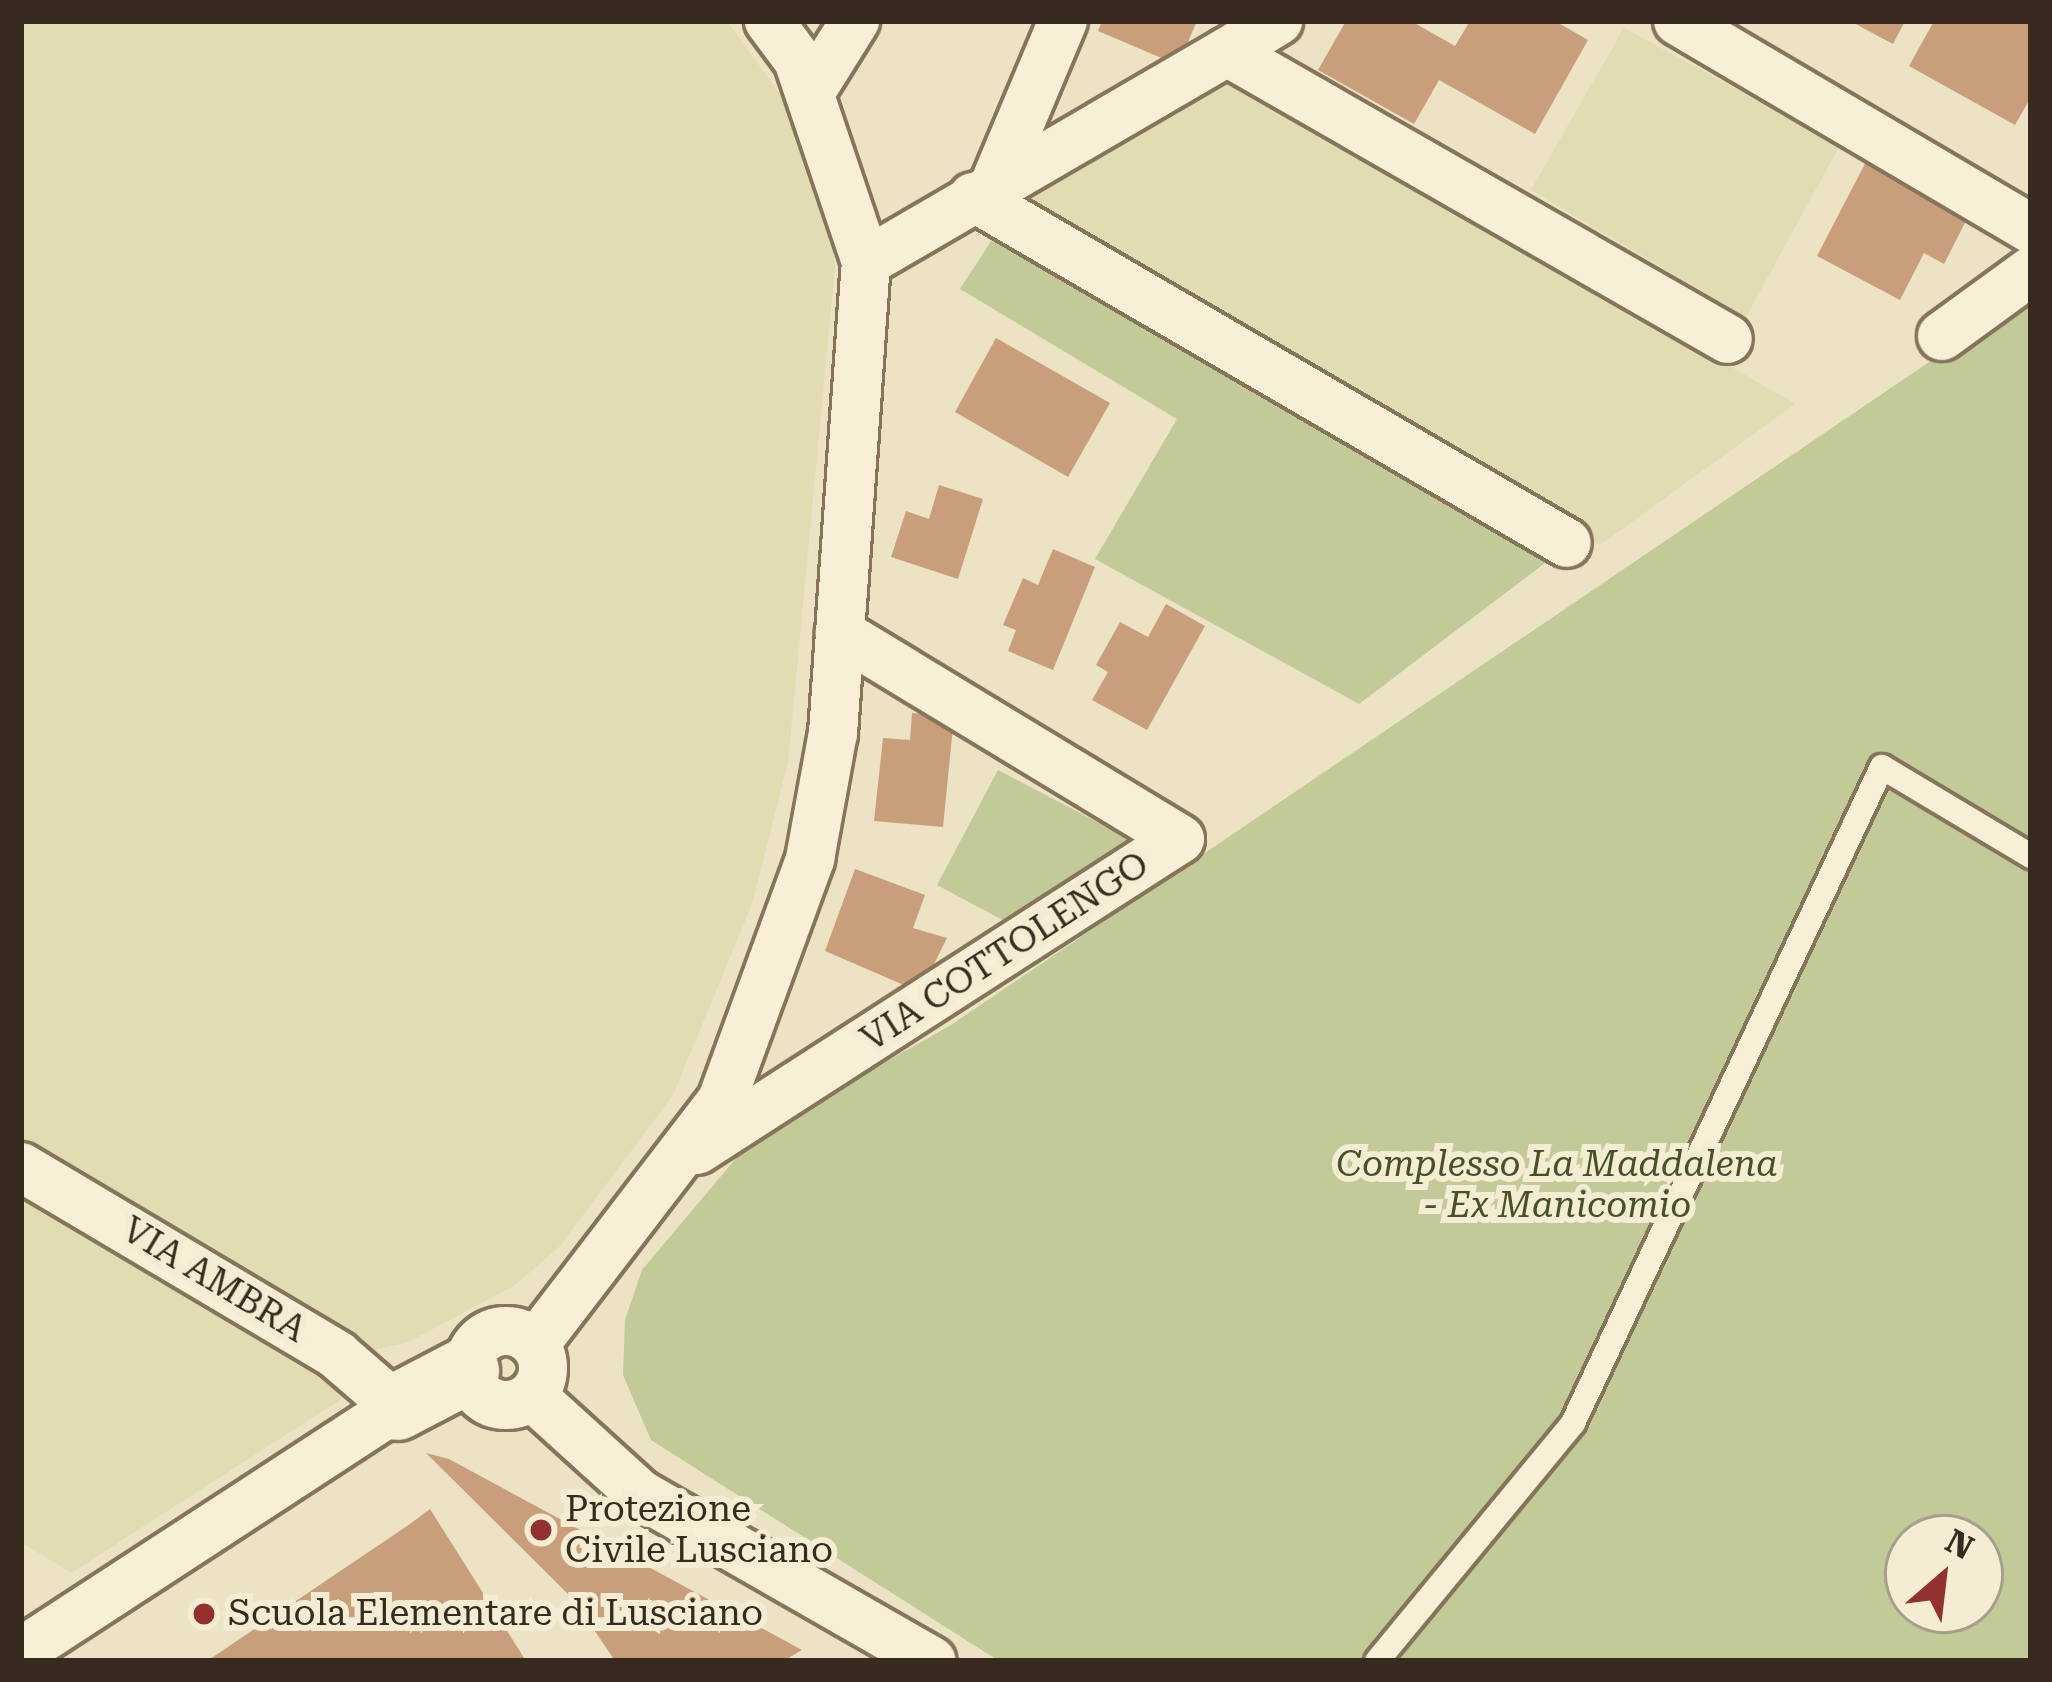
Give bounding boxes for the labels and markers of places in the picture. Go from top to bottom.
place label: Protezione Civile Lusciano [565,1487,833,1572]
marker: Protezione Civile Lusciano [528,1517,554,1543]
place label: Scuola Elementare di Lusciano [228,1592,763,1636]
marker: Scuola Elementare di Lusciano [191,1601,217,1627]

